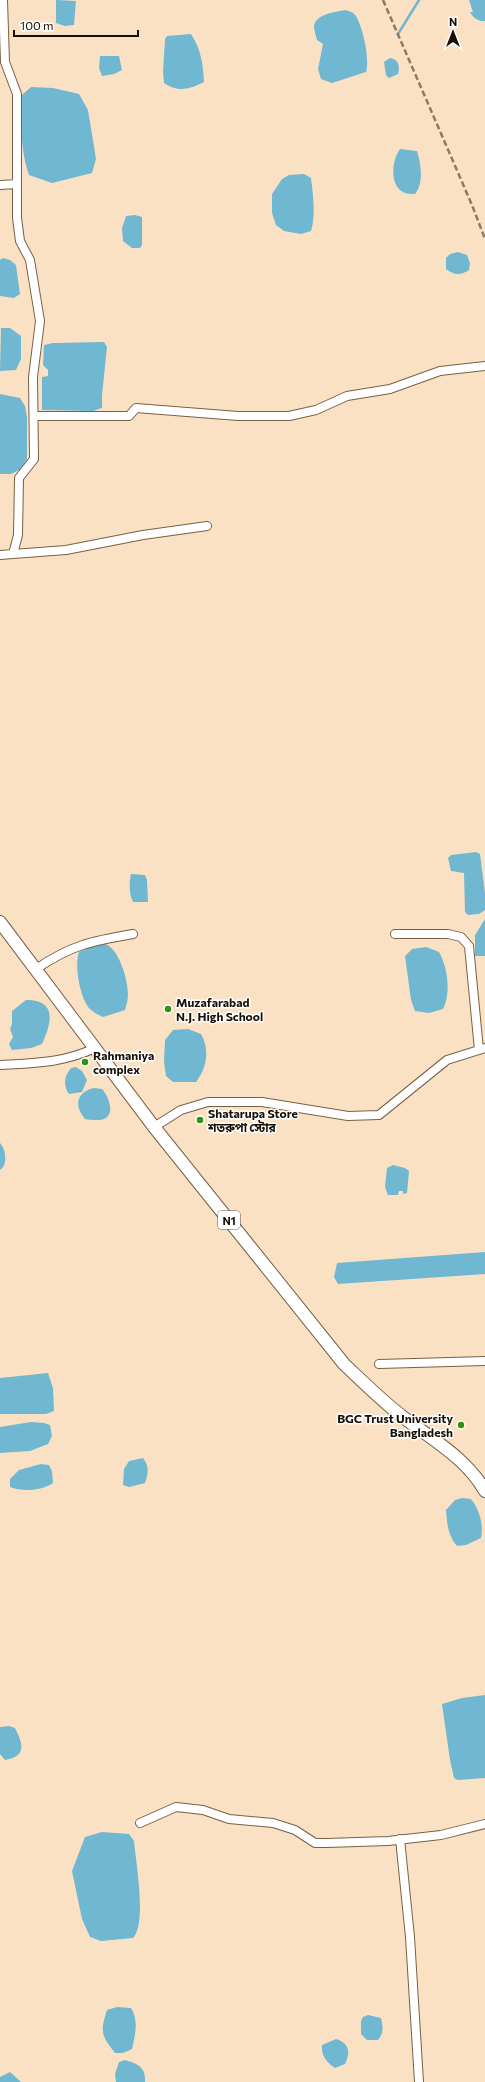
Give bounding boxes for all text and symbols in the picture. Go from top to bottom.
scale bar [14,12,138,38]
north arrow [433,12,473,52]
text: N [449,15,457,28]
text: 100 m [20,18,54,32]
place label: Muzafarabad N.J. High School [176,995,263,1024]
marker: Muzafarabad N.J. High School [163,1004,173,1014]
place label: Rahmaniya complex [93,1048,154,1076]
marker: Rahmaniya complex [80,1057,90,1067]
place label: Shatarupa Store শতরুপা স্টোর [207,1106,298,1134]
marker: Shatarupa Store শতরুপা স্টোর [195,1115,205,1125]
road number: N1 [218,1211,240,1229]
place label: BGC Trust University Bangladesh [337,1411,453,1439]
marker: BGC Trust University Bangladesh [456,1420,466,1430]

